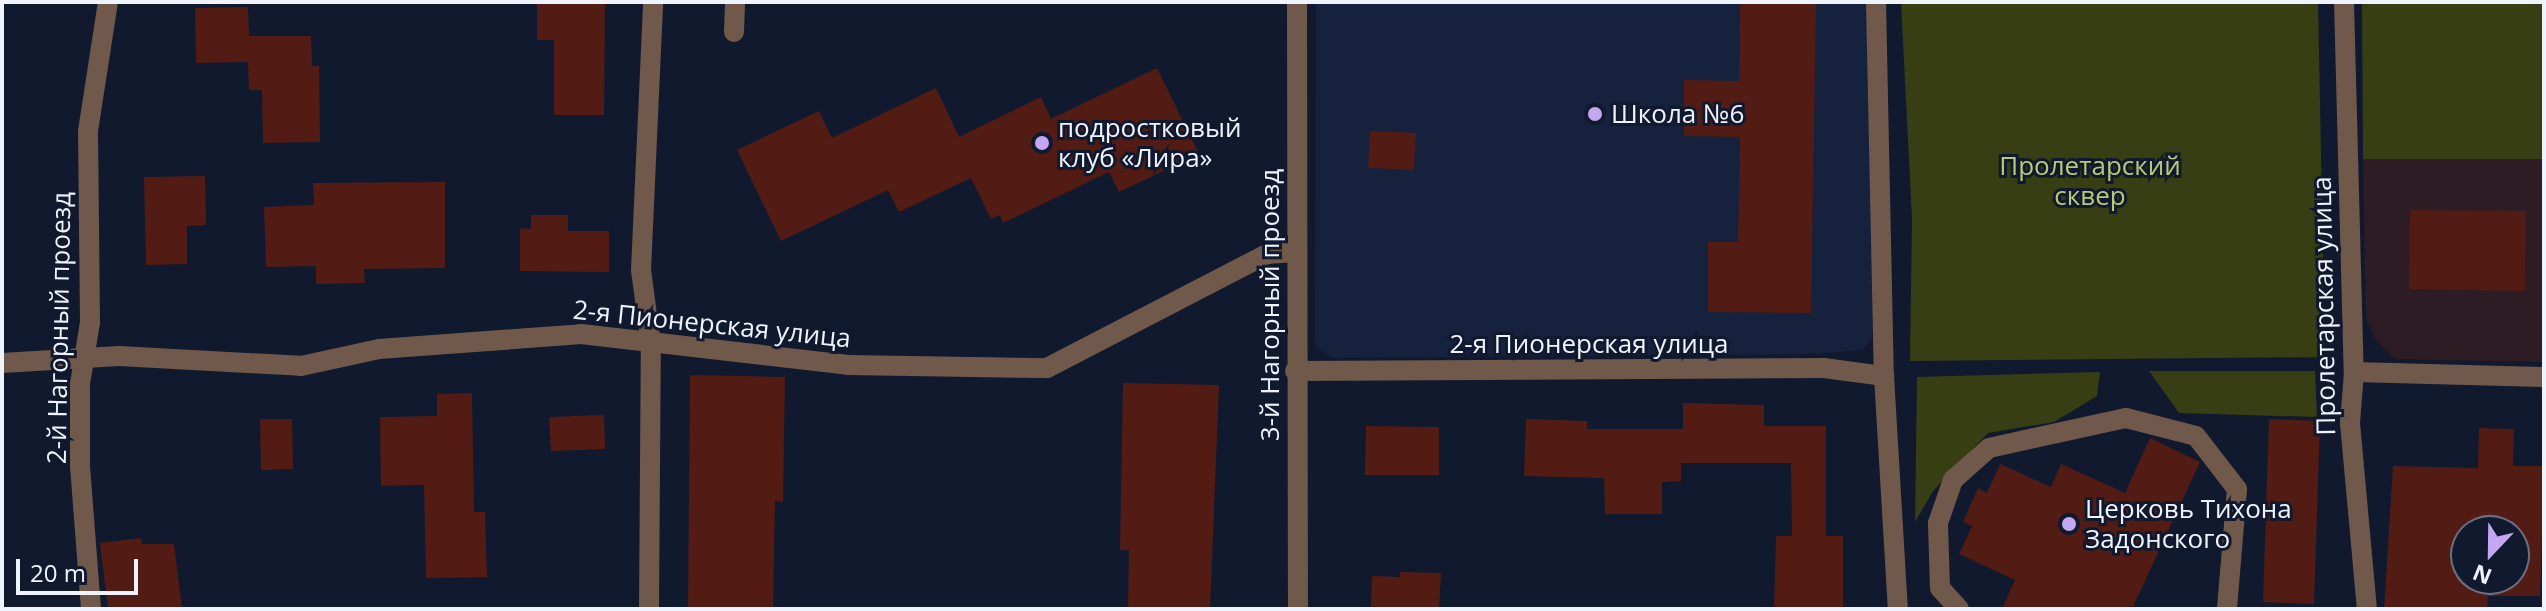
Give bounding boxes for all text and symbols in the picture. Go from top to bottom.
place label: Школа №6 [1611,98,1744,130]
marker: Школа №6 [1586,105,1604,123]
place label: подростковый клуб «Лира» [1058,112,1241,174]
marker: подростковый клуб «Лира» [1033,134,1051,152]
park label: Пролетарский сквер [1999,150,2181,212]
street label: 3-й Нагорный проезд [1254,169,1286,441]
street label: Пролетарская улица [2306,176,2342,436]
street label: 2-й Нагорный проезд [41,192,77,464]
street label: 2-я Пионерская улица [572,294,852,354]
street label: 2-я Пионерская улица [1449,328,1729,360]
place label: Церковь Тихона Задонского [2085,493,2292,554]
marker: Церковь Тихона Задонского [2060,515,2078,533]
north arrow [2450,515,2530,595]
scale bar [20,543,142,593]
text: 20 m [30,556,86,589]
text: N [2468,558,2496,593]

